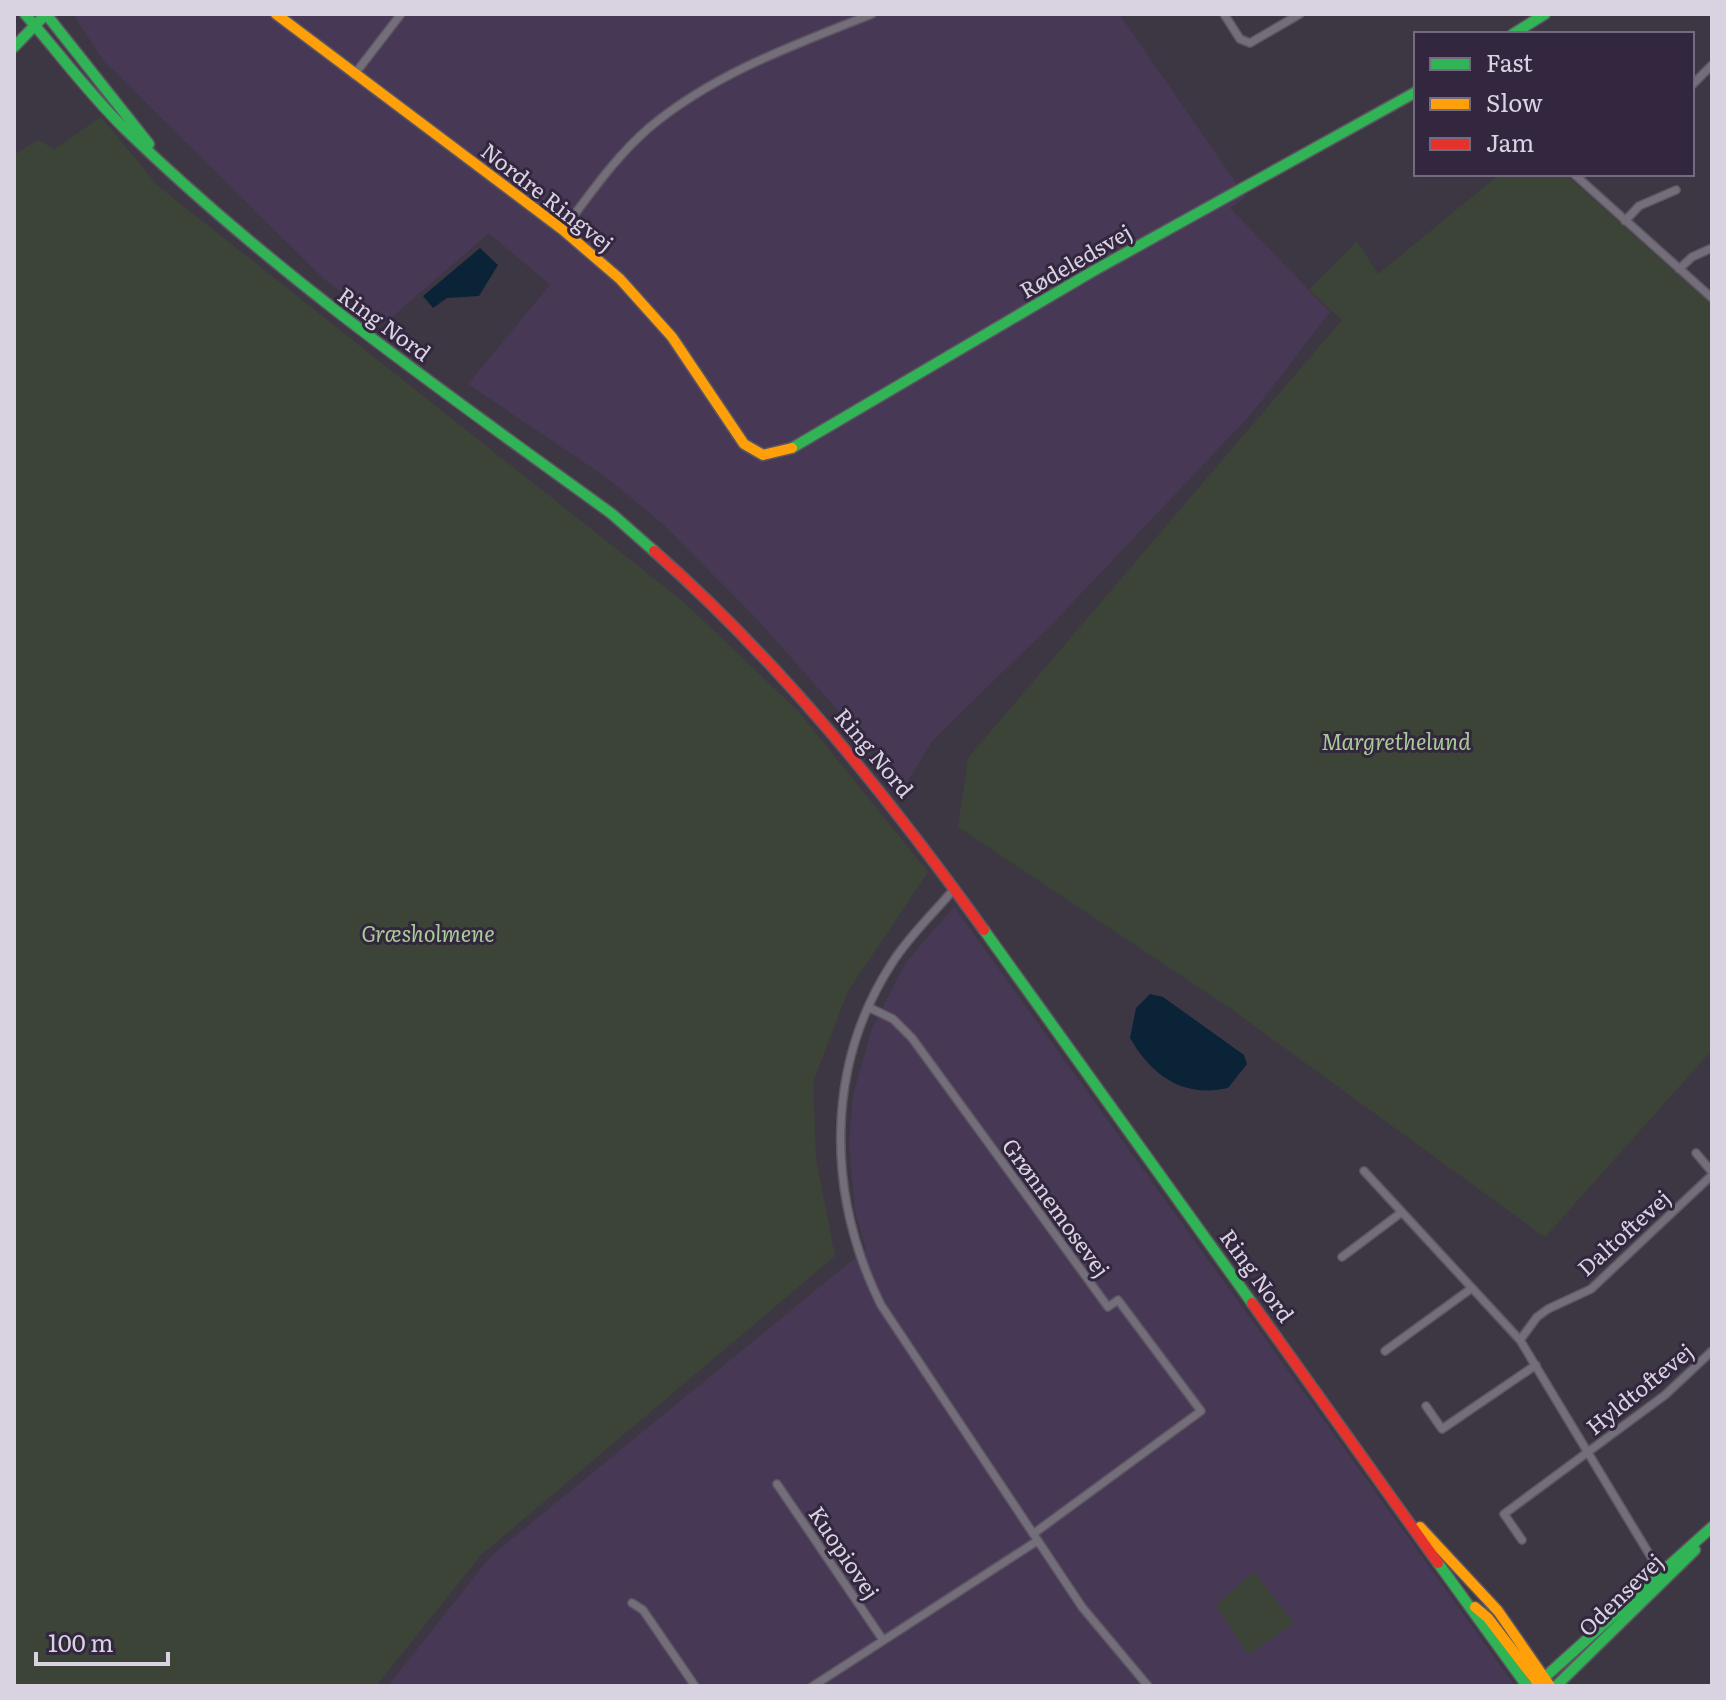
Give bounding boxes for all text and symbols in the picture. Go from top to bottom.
legend [1414,32,1694,176]
text: Fast [1486,44,1533,79]
text: Slow [1486,84,1543,119]
text: Jam [1486,124,1534,159]
street label: Nordre Ringvej [475,134,621,258]
street label: Rødeledsvej [1013,214,1137,306]
street label: Ring Nord [332,278,438,368]
street label: Ring Nord [828,700,922,804]
park label: Margrethelund [1321,724,1471,757]
park label: Græsholmene [361,916,495,949]
street label: Grønnemosevej [995,1131,1119,1283]
street label: Daltoftevej [1569,1181,1677,1283]
street label: Ring Nord [1213,1222,1303,1328]
street label: Hyldtoftevej [1578,1334,1700,1442]
street label: Kuopiovej [802,1499,888,1605]
street label: Odensevej [1570,1545,1670,1643]
scale bar [36,1616,168,1666]
text: 100 m [48,1624,114,1659]

